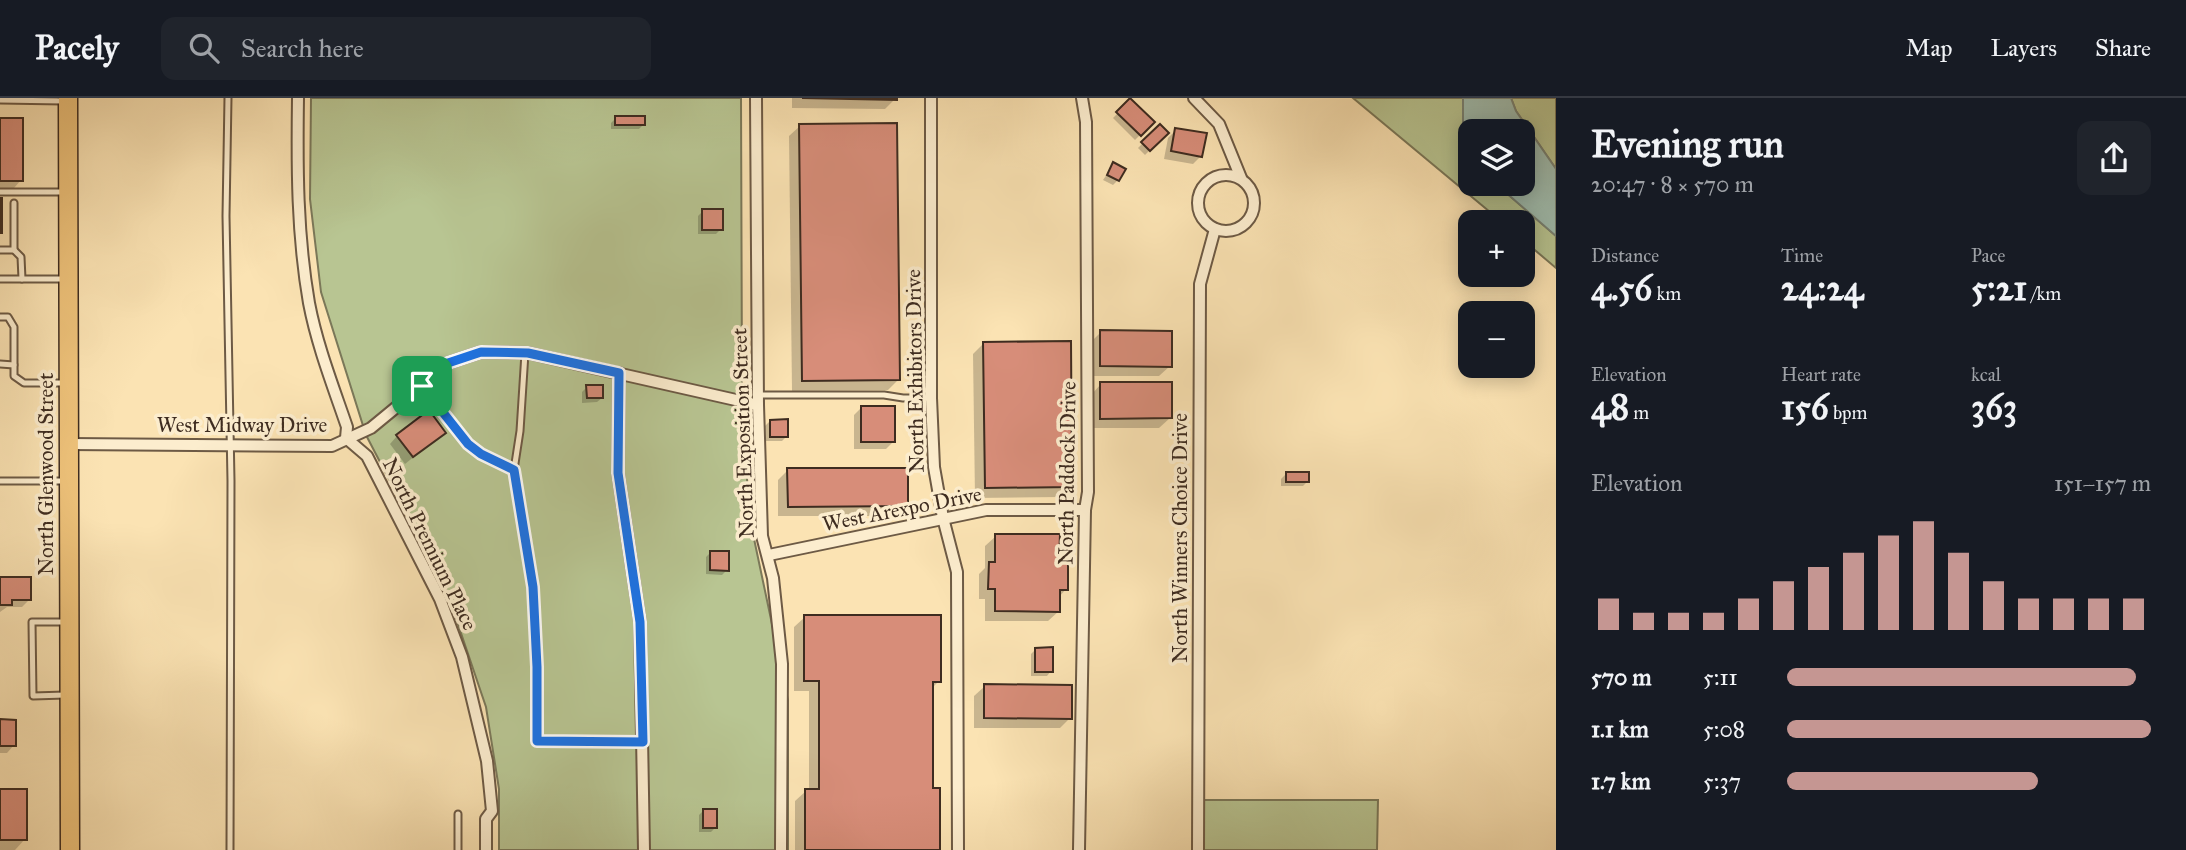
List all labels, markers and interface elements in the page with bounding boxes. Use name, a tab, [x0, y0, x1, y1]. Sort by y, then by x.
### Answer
search box	[161, 17, 651, 80]
text: Pacely	[35, 28, 119, 68]
icon: search	[185, 29, 223, 67]
text: Search here	[241, 32, 364, 64]
text: Map	[1906, 33, 1953, 63]
text: Layers	[1991, 33, 2057, 63]
text: Share	[2095, 33, 2151, 63]
map controls	[1458, 119, 1535, 378]
button: layers	[1458, 119, 1535, 196]
text: Evening run	[1591, 121, 1784, 167]
button: share	[2077, 121, 2151, 195]
text: 20:47 · 8 × 570 m	[1591, 170, 1754, 198]
button: +	[1458, 210, 1535, 287]
text: Distance	[1591, 244, 1659, 267]
text: Time	[1781, 244, 1823, 267]
text: Pace	[1971, 244, 2005, 267]
text: 4.56	[1591, 267, 1652, 310]
text: 24:24	[1781, 267, 1863, 310]
text: 5:21	[1971, 267, 2027, 310]
street label: North Exhibitors Drive	[900, 269, 930, 473]
text: km	[1652, 282, 1681, 305]
text: /km	[2027, 282, 2061, 305]
button: −	[1458, 301, 1535, 378]
street label: North Exposition Street	[726, 327, 760, 539]
pin	[392, 356, 452, 416]
text: Elevation	[1591, 363, 1666, 386]
text: Heart rate	[1781, 363, 1861, 386]
text: kcal	[1971, 363, 2001, 386]
icon: arrive	[403, 367, 441, 405]
street label: North Glenwood Street	[33, 372, 59, 575]
street label: North Paddock Drive	[1052, 381, 1082, 565]
text: 48	[1591, 386, 1629, 429]
text: 156	[1781, 386, 1829, 429]
text: 363	[1971, 386, 2017, 429]
text: m	[1629, 401, 1649, 424]
text: bpm	[1829, 401, 1868, 424]
street label: West Midway Drive	[157, 412, 327, 438]
street label: North Winners Choice Drive	[1167, 413, 1193, 663]
street label: North Premium Place	[377, 453, 483, 635]
text: Elevation	[1591, 469, 1682, 497]
text: 151–157 m	[2054, 469, 2151, 497]
street label: West Arexpo Drive	[820, 481, 984, 537]
text: 570 m	[1591, 663, 1652, 691]
text: 5:11	[1703, 663, 1738, 691]
text: 1.1 km	[1591, 715, 1649, 743]
text: 5:08	[1703, 715, 1745, 743]
text: 1.7 km	[1591, 767, 1651, 795]
text: 5:37	[1703, 767, 1741, 795]

